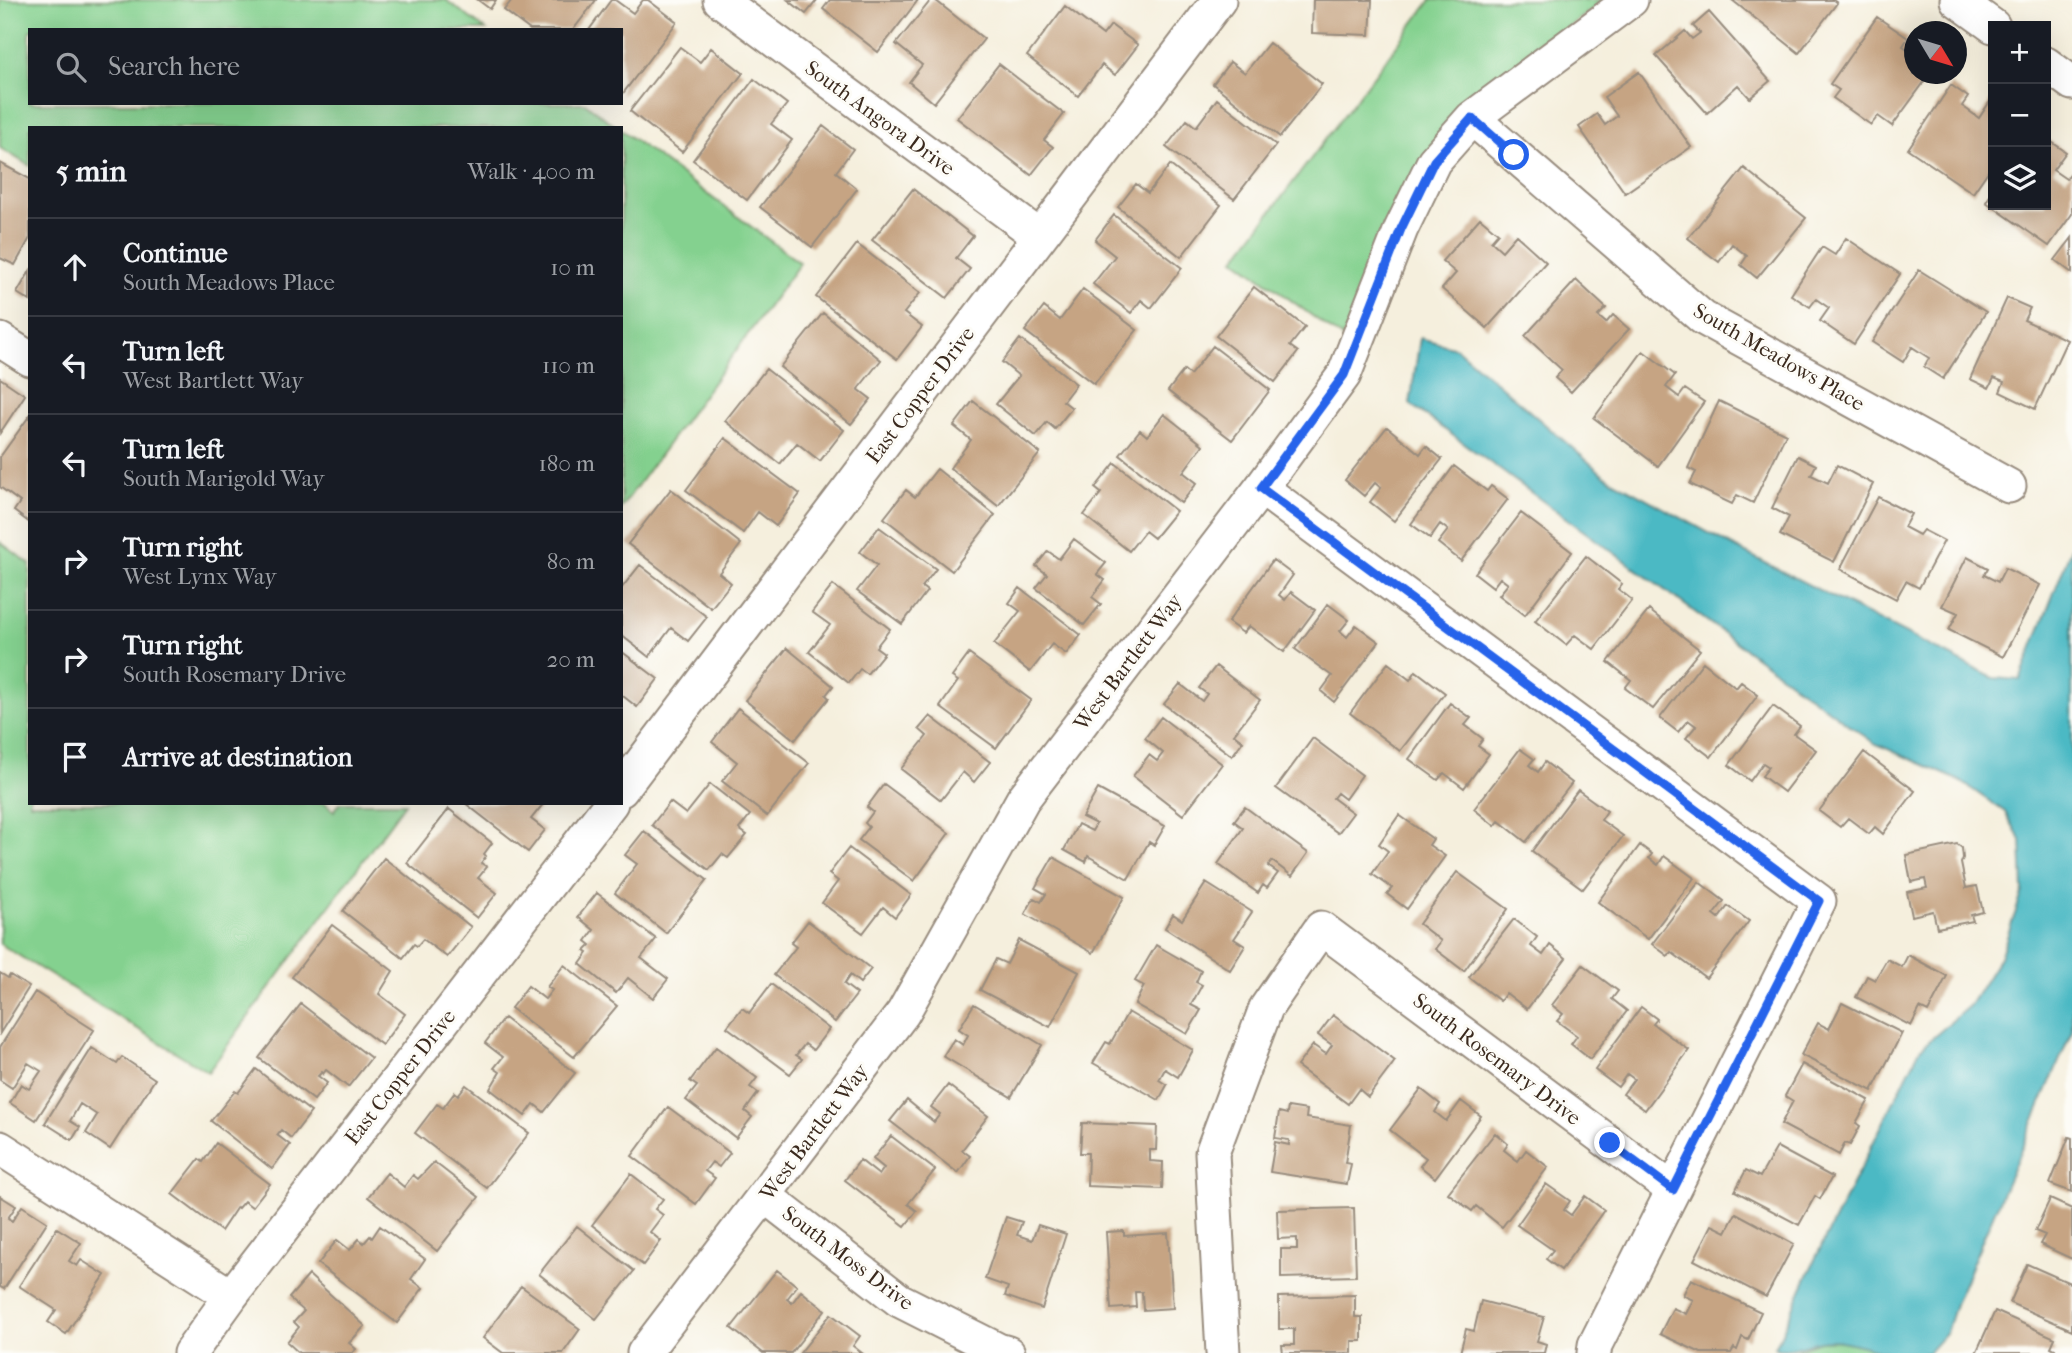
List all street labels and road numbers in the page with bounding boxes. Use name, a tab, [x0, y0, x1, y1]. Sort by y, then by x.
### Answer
street label: South Angora Drive	[801, 56, 959, 180]
street label: South Meadows Place	[1689, 298, 1869, 416]
street label: East Copper Drive	[861, 322, 979, 468]
street label: West Bartlett Way	[1068, 588, 1188, 736]
street label: South Rosemary Drive	[1408, 988, 1586, 1130]
street label: East Copper Drive	[340, 1005, 460, 1149]
street label: West Bartlett Way	[754, 1058, 874, 1206]
street label: South Moss Drive	[778, 1201, 918, 1315]

